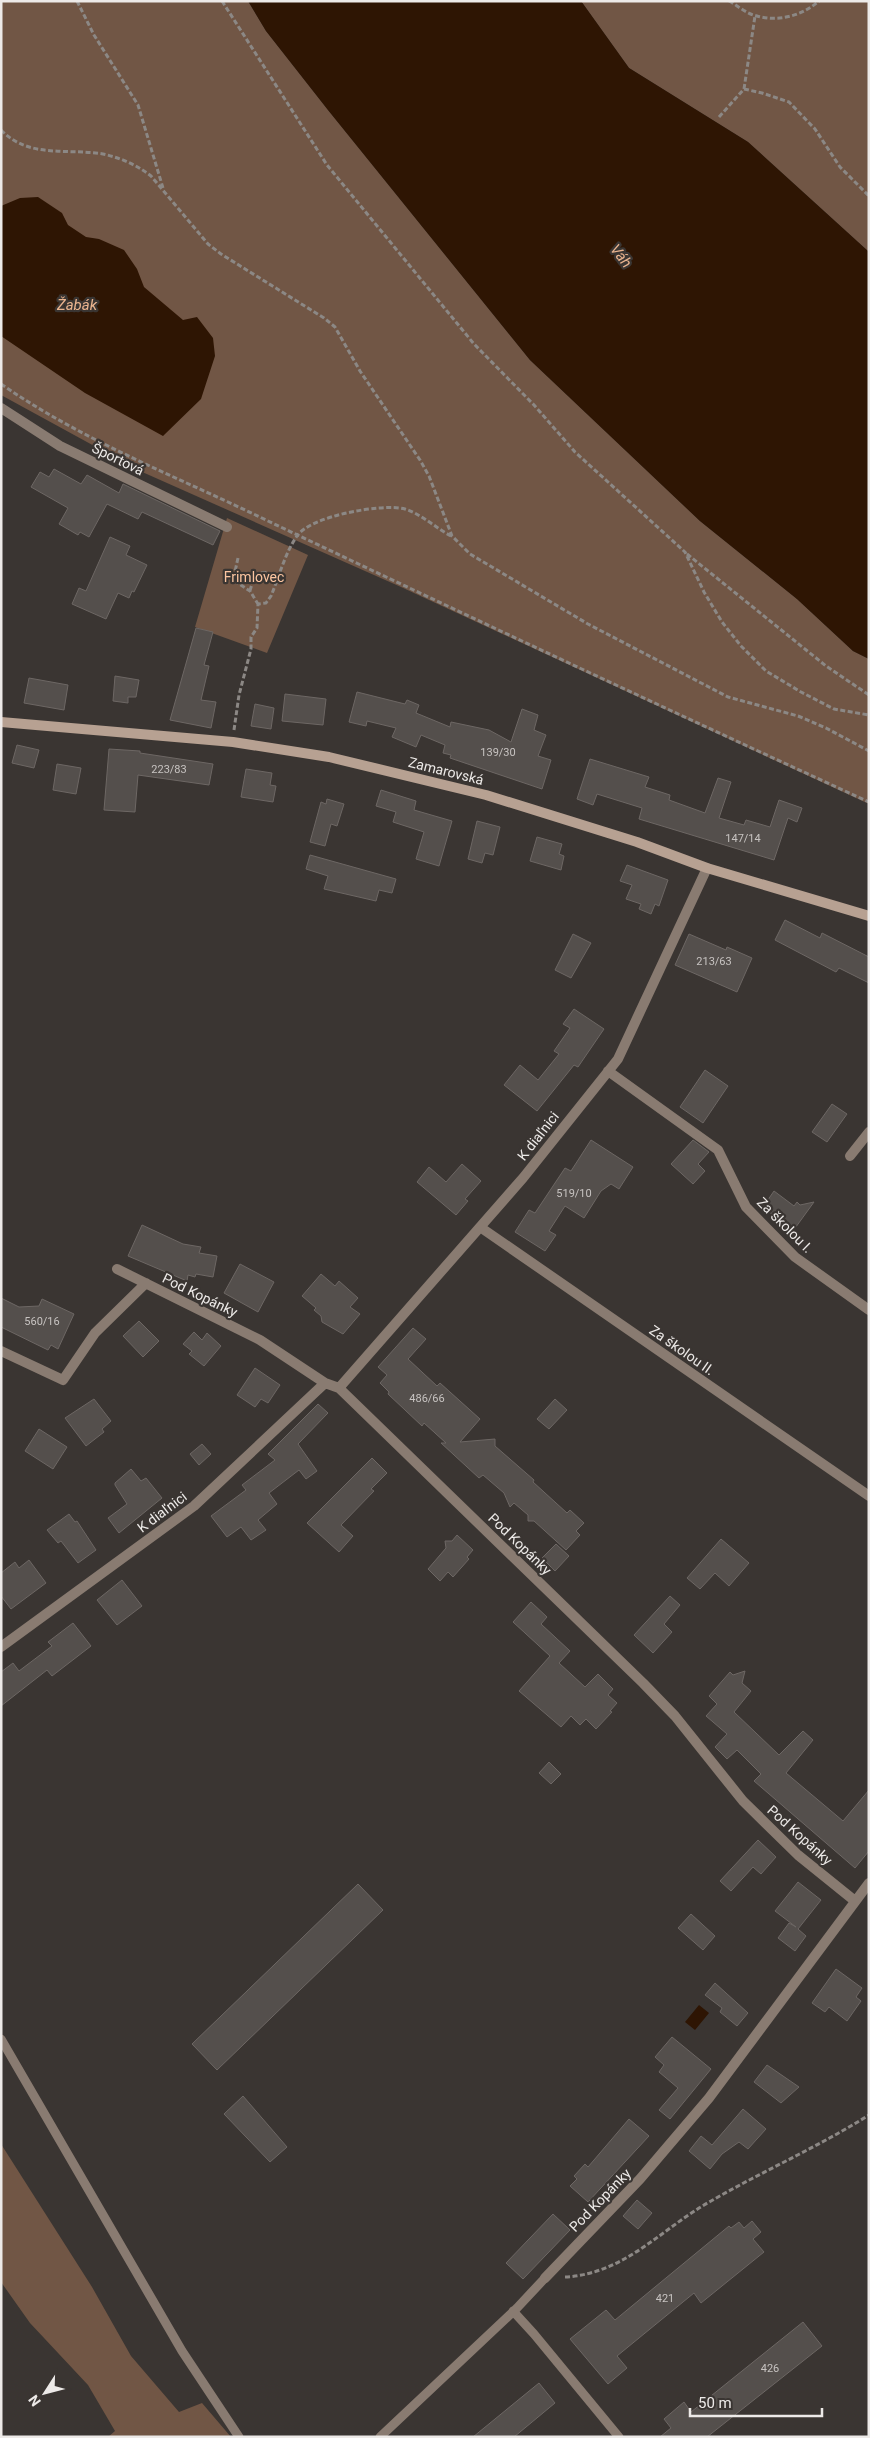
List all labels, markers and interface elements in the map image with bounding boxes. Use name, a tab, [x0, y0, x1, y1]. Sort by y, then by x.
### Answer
water label: Váh	[606, 241, 636, 271]
water label: Žabák	[56, 296, 98, 314]
street label: Športová	[89, 439, 147, 478]
park label: Frimlovec	[224, 569, 284, 585]
house number: 139/30	[480, 746, 516, 759]
street label: Zamarovská	[407, 754, 485, 788]
house number: 223/83	[151, 763, 187, 776]
house number: 147/14	[725, 832, 761, 845]
house number: 213/63	[696, 955, 732, 968]
street label: K diaľnici	[514, 1108, 562, 1164]
house number: 519/10	[556, 1187, 592, 1200]
street label: Za školou I.	[754, 1194, 816, 1256]
street label: Pod Kopánky	[160, 1270, 241, 1320]
house number: 560/16	[24, 1315, 60, 1328]
street label: Za školou II.	[646, 1322, 718, 1378]
house number: 486/66	[409, 1392, 445, 1405]
street label: K diaľnici	[134, 1488, 190, 1536]
street label: Pod Kopánky	[485, 1510, 555, 1578]
street label: Pod Kopánky	[764, 1802, 836, 1868]
street label: Pod Kopánky	[566, 2165, 634, 2235]
house number: 421	[656, 2292, 674, 2305]
house number: 426	[761, 2362, 779, 2375]
north arrow	[20, 2368, 70, 2418]
scale bar	[690, 2386, 822, 2418]
text: N	[25, 2392, 44, 2409]
text: 50 m	[698, 2394, 732, 2412]

